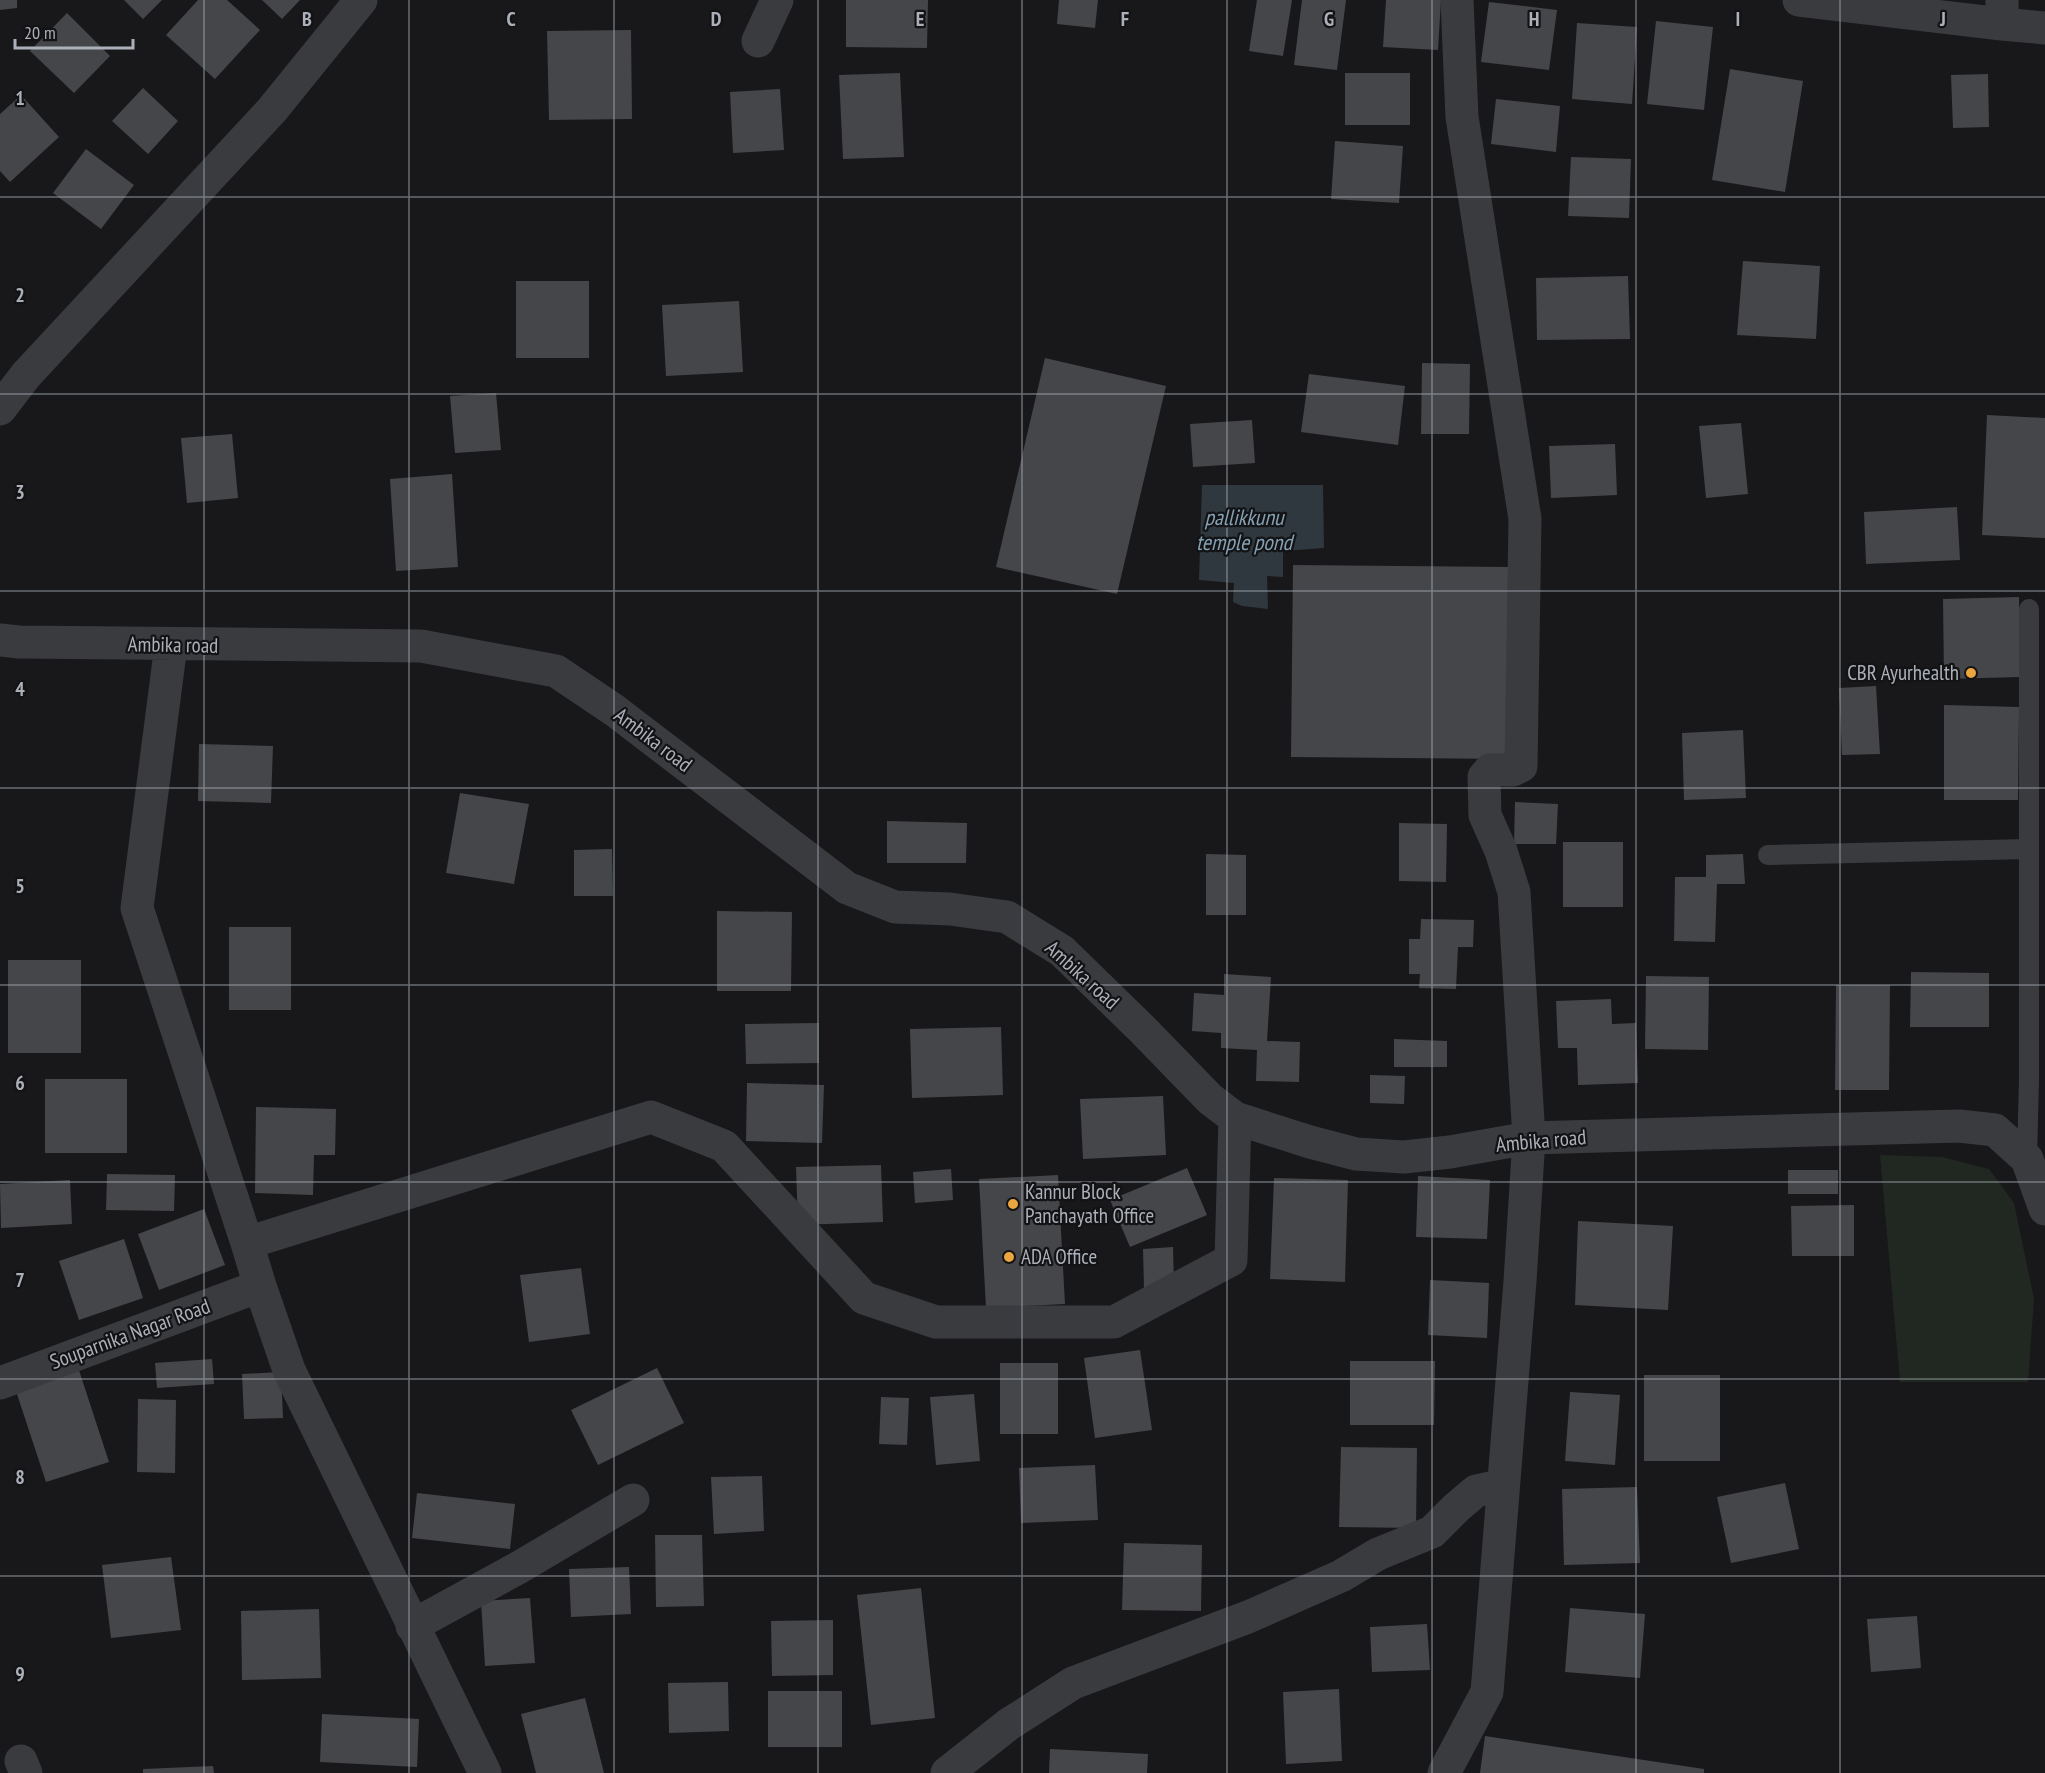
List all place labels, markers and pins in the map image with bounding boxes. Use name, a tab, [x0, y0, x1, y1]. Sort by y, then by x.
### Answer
place label: CBR Ayurhealth	[1847, 659, 1959, 686]
marker: CBR Ayurhealth	[1964, 666, 1978, 680]
place label: Kannur Block Panchayath Office	[1025, 1178, 1154, 1229]
marker: Kannur Block Panchayath Office	[1006, 1197, 1020, 1211]
place label: ADA Office	[1021, 1243, 1097, 1270]
marker: ADA Office	[1002, 1250, 1016, 1264]

